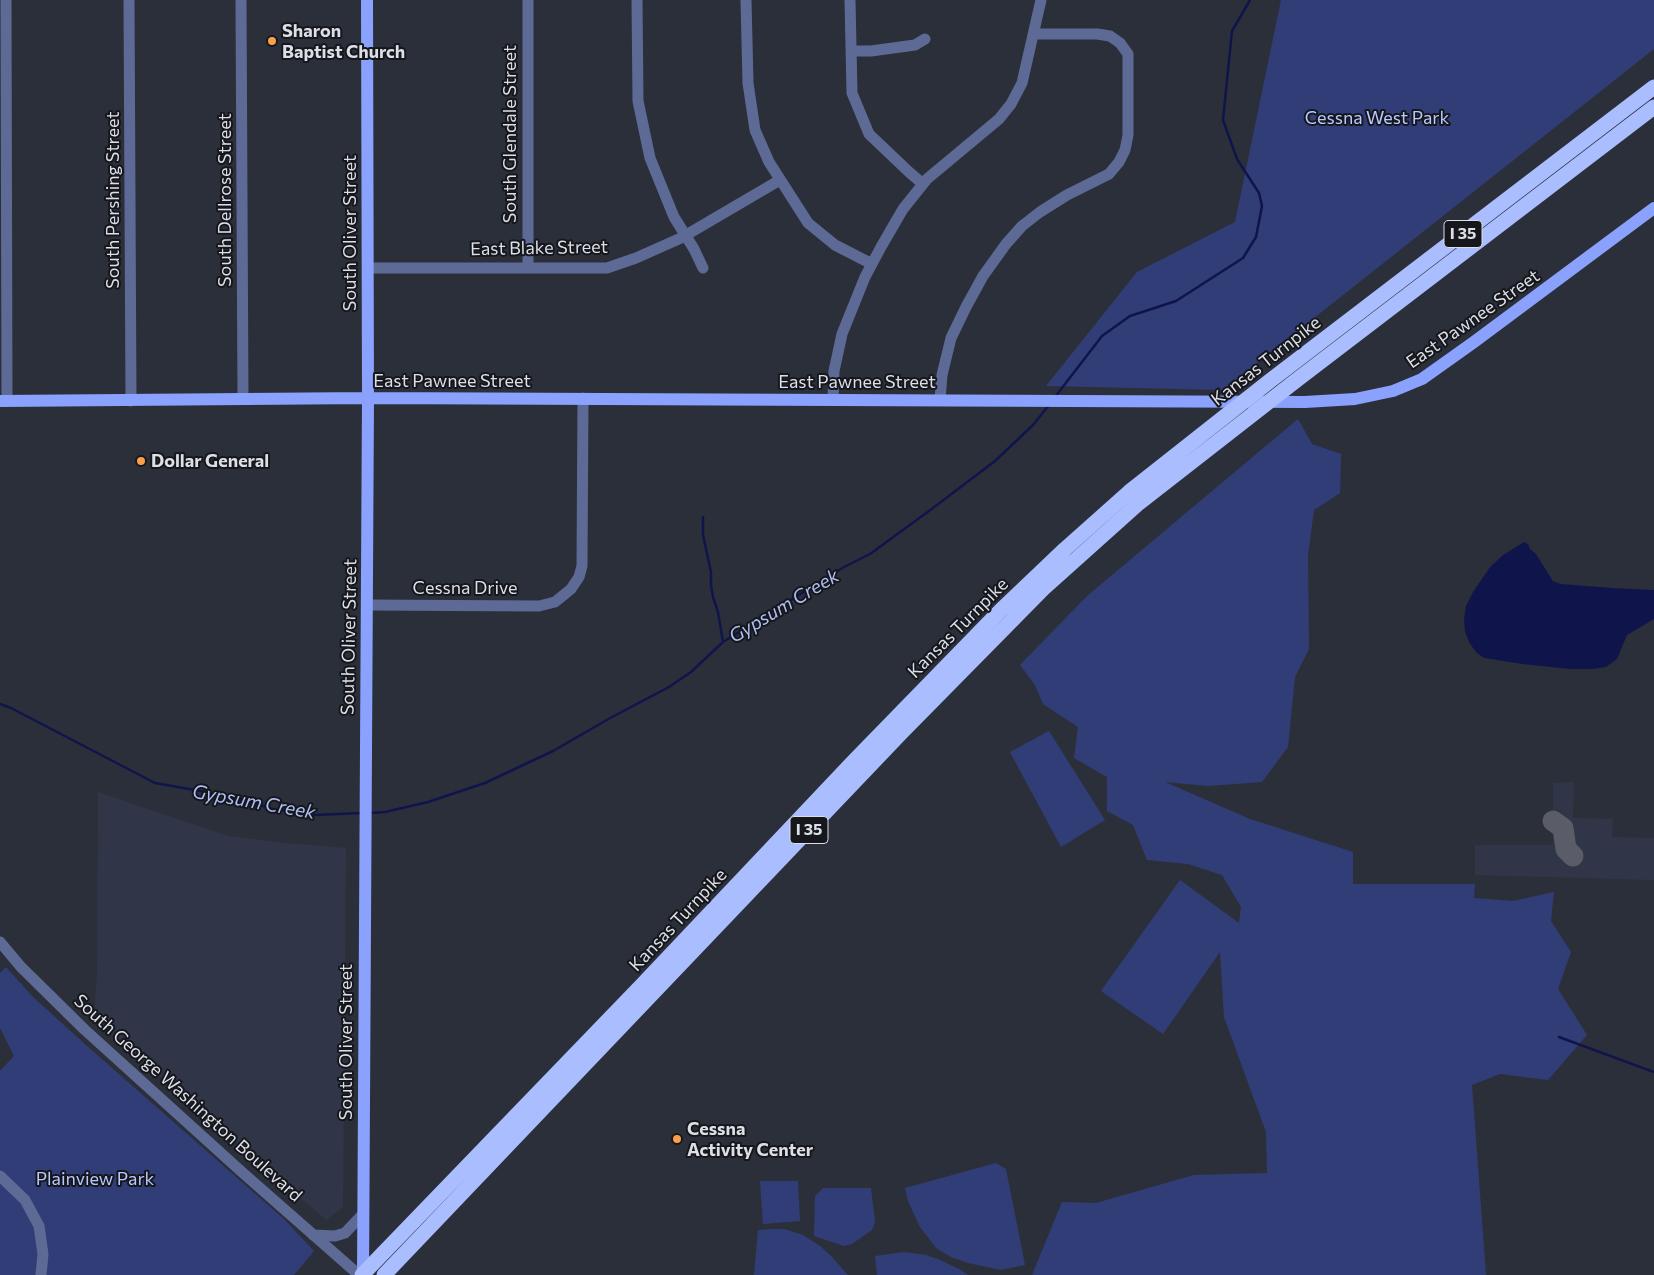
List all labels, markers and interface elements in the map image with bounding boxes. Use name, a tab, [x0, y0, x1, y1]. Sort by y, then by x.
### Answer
place label: Sharon Baptist Church	[282, 20, 405, 62]
marker: Sharon Baptist Church	[266, 35, 278, 47]
street label: South Glendale Street	[499, 45, 521, 223]
park label: Cessna West Park	[1305, 107, 1449, 129]
street label: South Pershing Street	[102, 111, 124, 289]
street label: South Dellrose Street	[214, 113, 236, 287]
street label: South Oliver Street	[339, 155, 361, 311]
road number: I 35	[1444, 220, 1482, 248]
street label: East Blake Street	[470, 236, 608, 260]
street label: East Pawnee Street	[1402, 265, 1544, 373]
street label: Kansas Turnpike	[1207, 312, 1325, 410]
street label: East Pawnee Street	[373, 370, 531, 392]
street label: East Pawnee Street	[778, 371, 936, 393]
place label: Dollar General	[151, 450, 269, 472]
marker: Dollar General	[135, 455, 147, 467]
street label: South Oliver Street	[337, 559, 361, 715]
water label: Gypsum Creek	[725, 564, 843, 648]
street label: Kansas Turnpike	[903, 573, 1013, 683]
street label: Cessna Drive	[413, 577, 517, 599]
water label: Gypsum Creek	[191, 780, 317, 824]
road number: I 35	[790, 816, 828, 844]
street label: Kansas Turnpike	[625, 864, 731, 976]
street label: South Oliver Street	[335, 964, 357, 1120]
street label: South George Washington Boulevard	[70, 990, 306, 1206]
place label: Cessna Activity Center	[687, 1118, 813, 1160]
marker: Cessna Activity Center	[671, 1133, 683, 1145]
park label: Plainview Park	[36, 1168, 154, 1190]

